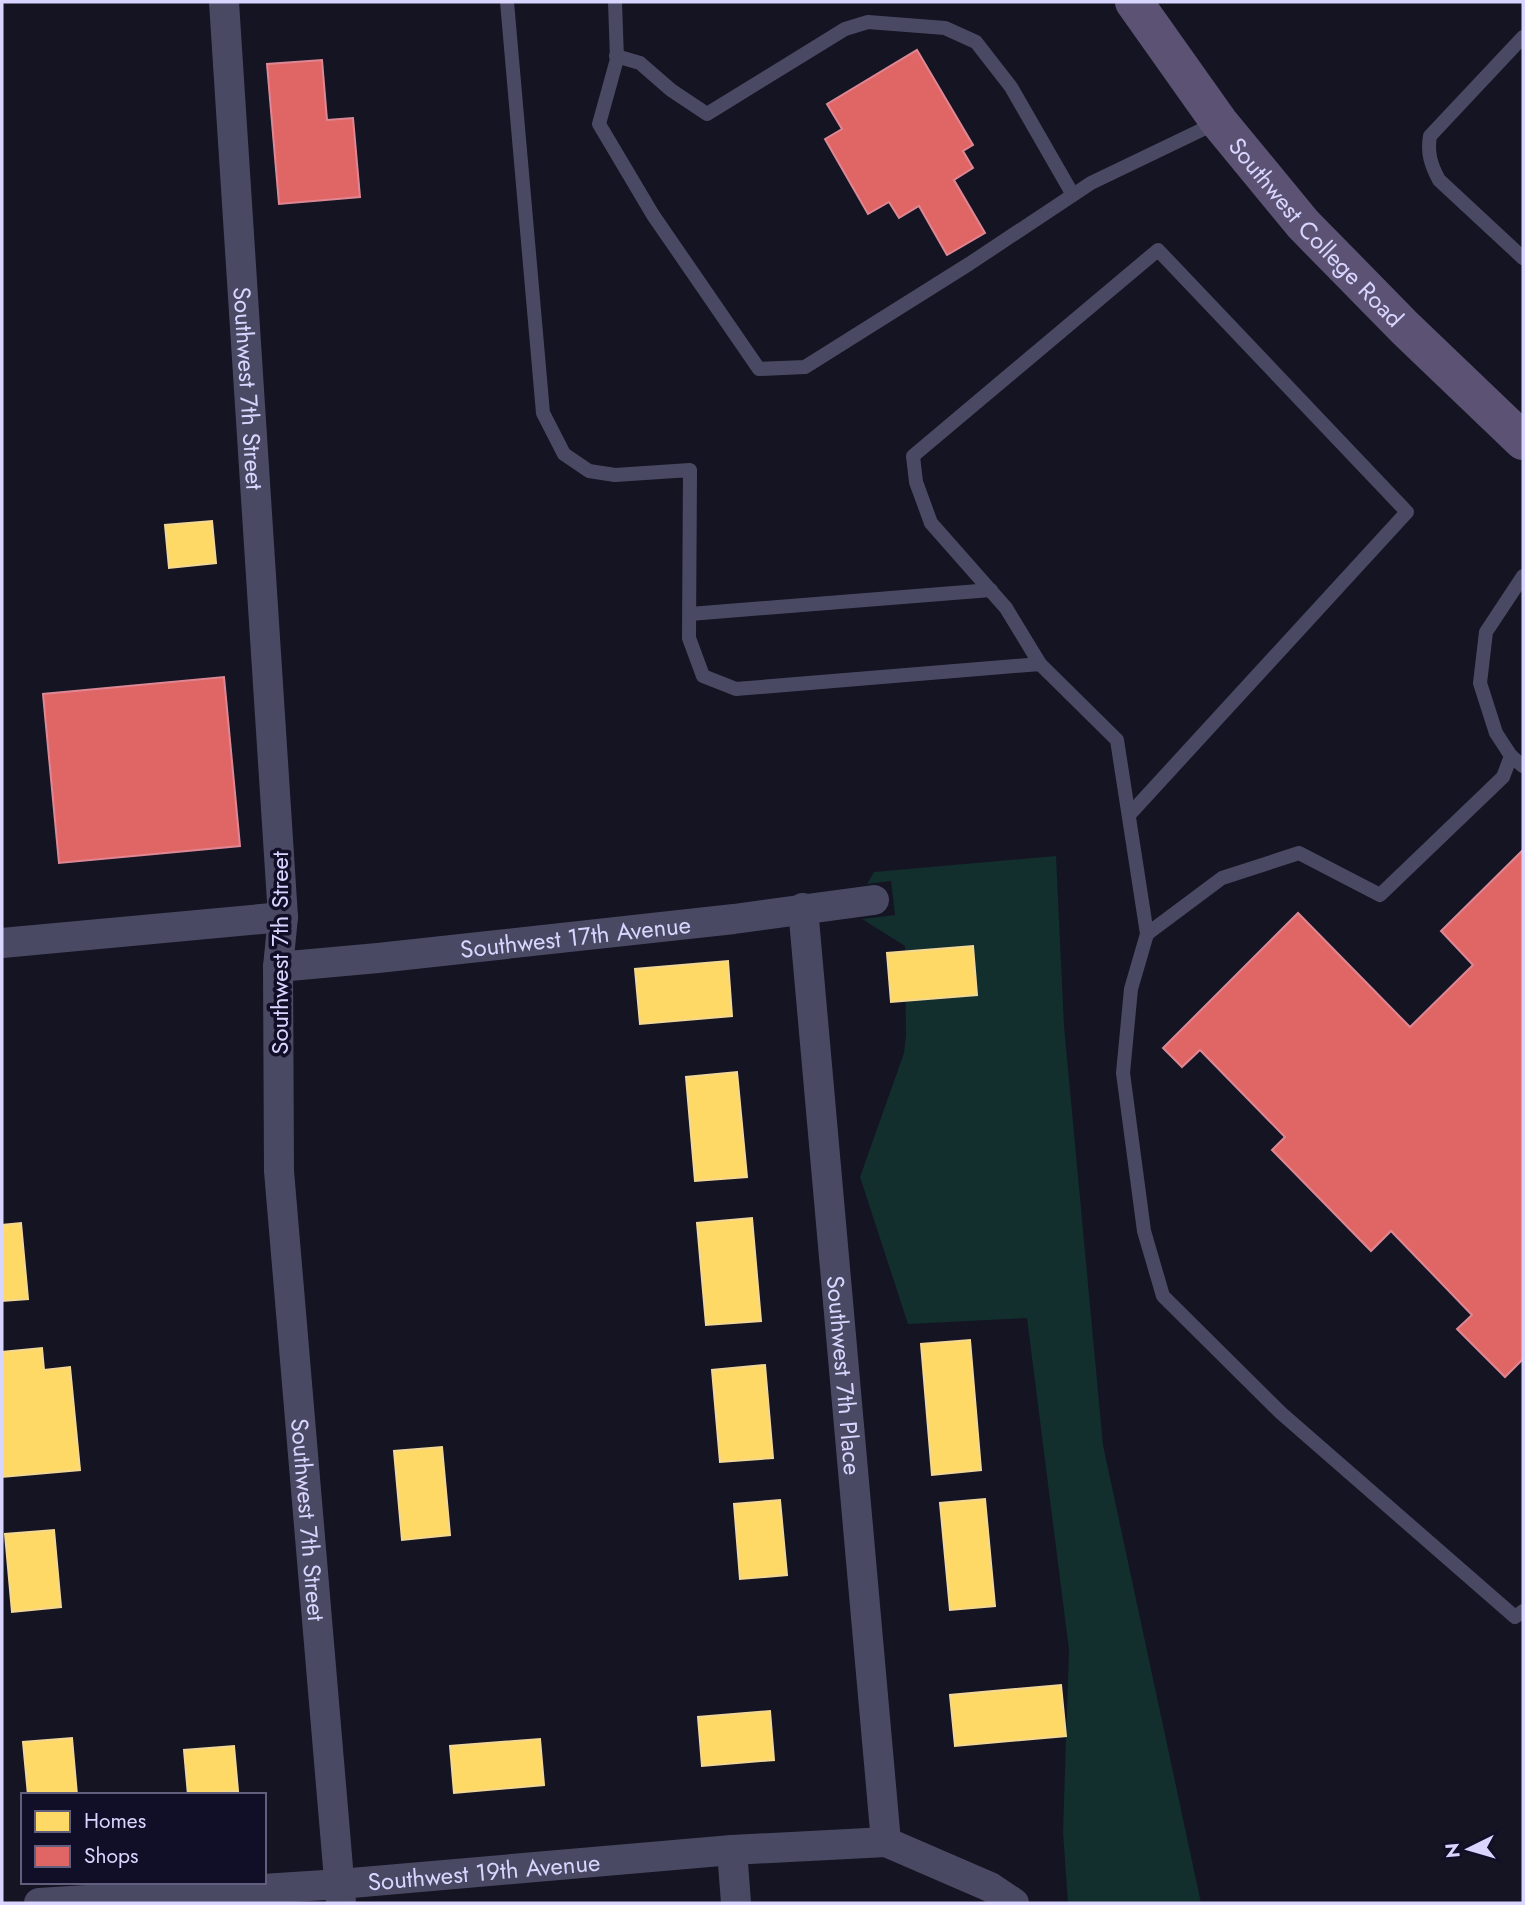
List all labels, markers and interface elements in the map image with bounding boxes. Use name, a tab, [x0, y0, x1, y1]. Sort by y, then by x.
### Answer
street label: Southwest College Road	[1221, 129, 1412, 335]
street label: Southwest 7th Street	[225, 285, 273, 491]
street label: Southwest 7th Street	[262, 851, 297, 1055]
street label: Southwest 17th Avenue	[458, 906, 693, 966]
street label: Southwest 7th Place	[818, 1274, 871, 1477]
street label: Southwest 7th Street	[282, 1417, 335, 1623]
legend	[21, 1793, 266, 1884]
text: Homes	[84, 1806, 146, 1836]
north arrow	[1434, 1814, 1504, 1884]
text: Shops	[84, 1841, 138, 1871]
text: N	[1438, 1842, 1467, 1859]
street label: Southwest 19th Avenue	[366, 1844, 602, 1899]

